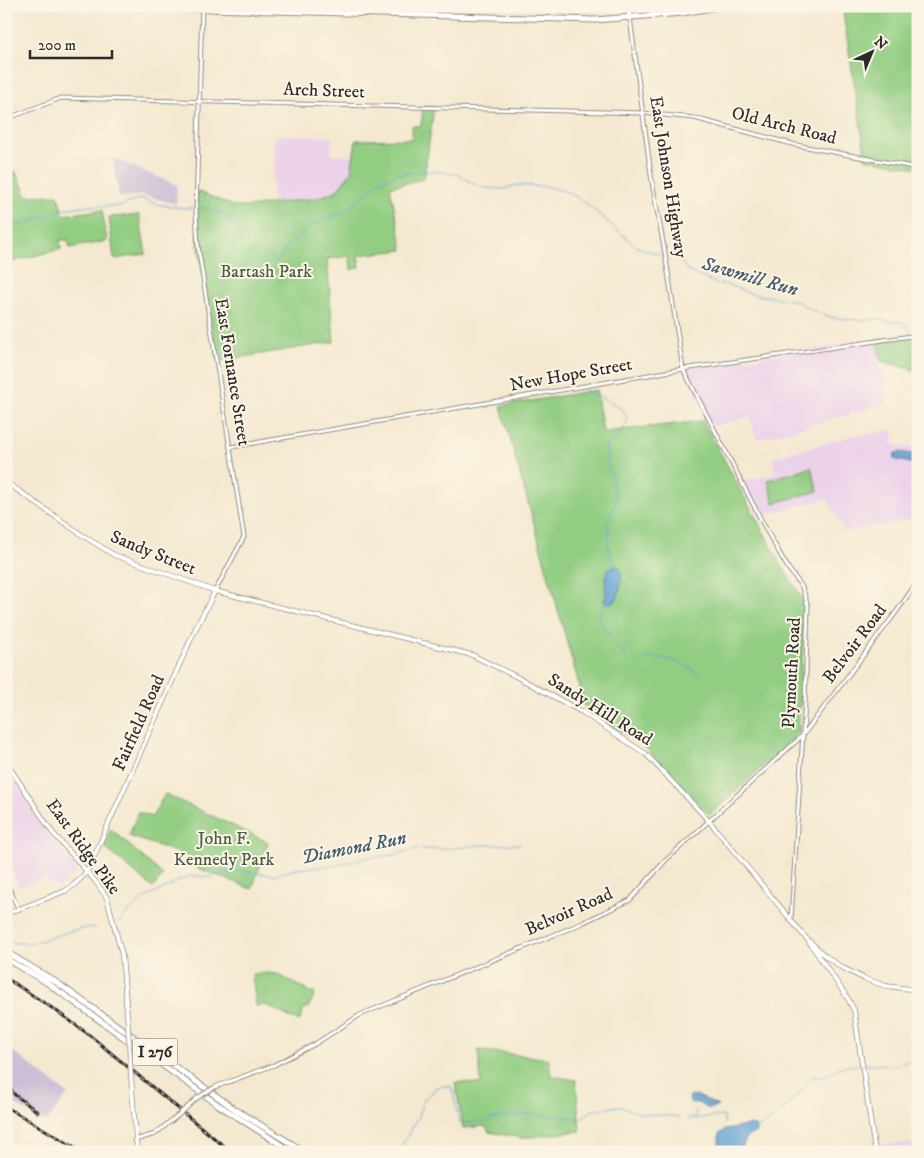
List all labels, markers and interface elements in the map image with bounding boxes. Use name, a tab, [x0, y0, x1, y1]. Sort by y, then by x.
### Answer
scale bar	[30, 28, 112, 60]
north arrow	[846, 28, 896, 78]
text: N	[870, 33, 891, 54]
text: 200 m	[38, 36, 76, 55]
street label: Arch Street	[283, 79, 365, 103]
street label: East Johnson Highway	[644, 94, 692, 260]
street label: Old Arch Road	[729, 102, 839, 150]
water label: Sawmill Run	[698, 252, 801, 302]
park label: Bartash Park	[220, 261, 312, 283]
street label: East Fornance Street	[209, 296, 255, 448]
street label: New Hope Street	[508, 353, 634, 397]
street label: Sandy Street	[107, 526, 199, 580]
street label: Belvoir Road	[818, 600, 892, 688]
street label: Plymouth Road	[778, 617, 806, 729]
street label: Sandy Hill Road	[544, 669, 656, 751]
street label: Fairfield Road	[108, 672, 170, 774]
street label: East Ridge Pike	[41, 795, 125, 899]
water label: Diamond Run	[300, 827, 409, 869]
park label: John F. Kennedy Park	[174, 828, 275, 871]
street label: Belvoir Road	[522, 883, 616, 941]
road number: I 276	[132, 1038, 178, 1066]

